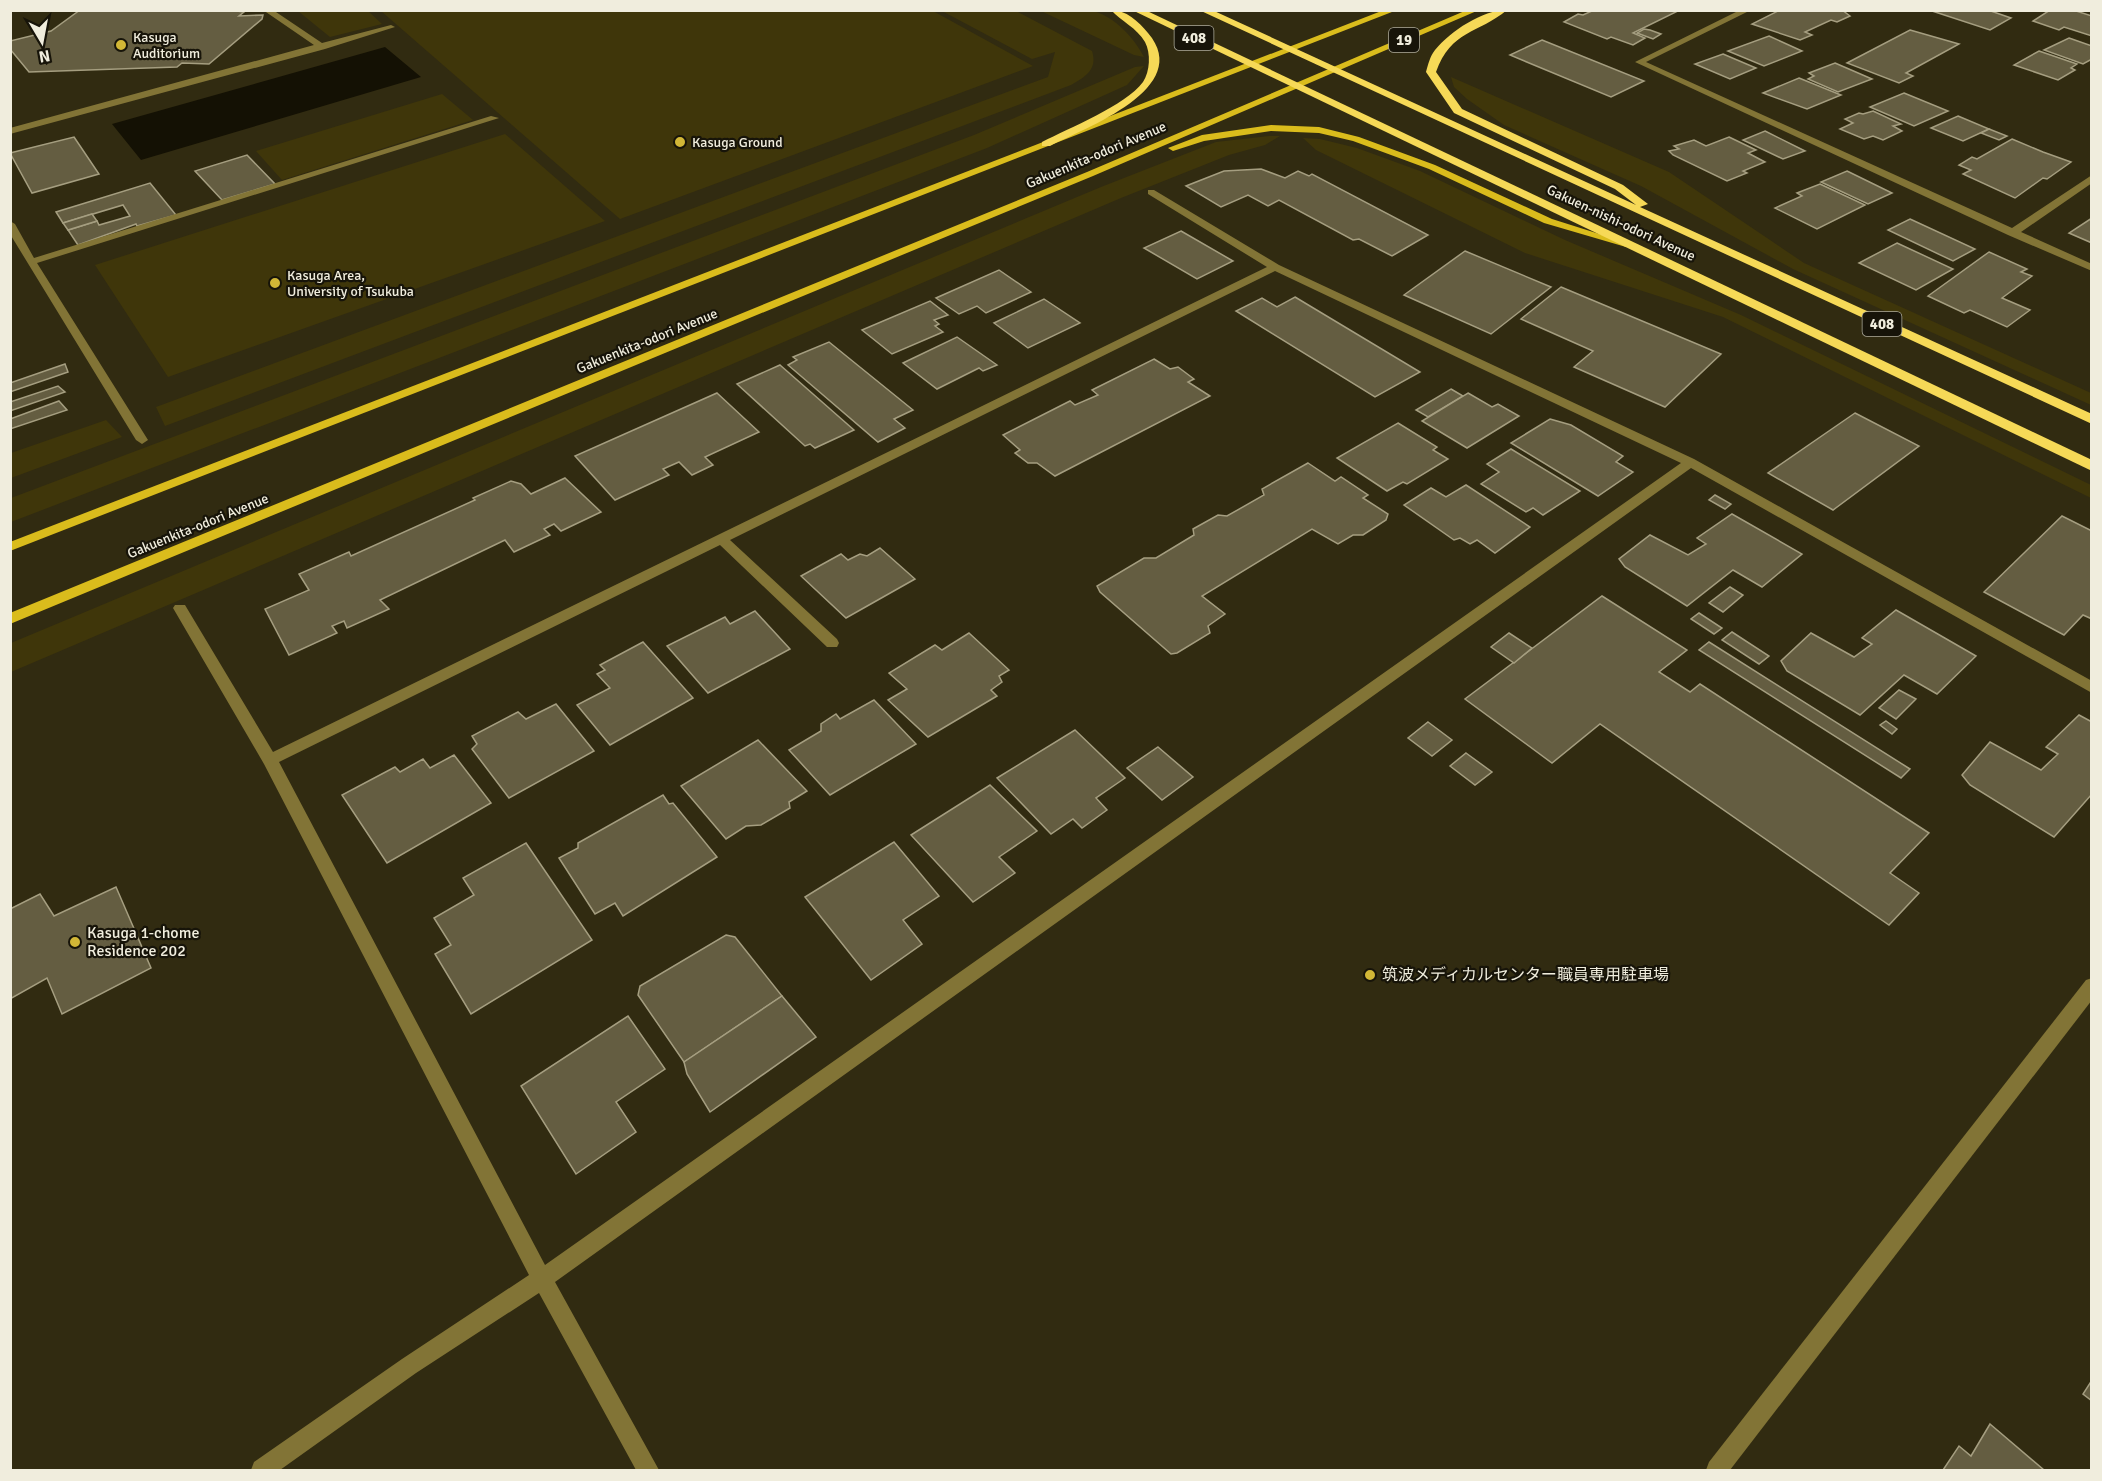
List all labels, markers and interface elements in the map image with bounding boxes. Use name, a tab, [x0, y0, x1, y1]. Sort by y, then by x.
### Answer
north arrow	[12, 12, 72, 72]
road number: 408	[1174, 26, 1214, 50]
road number: 19	[1389, 28, 1419, 52]
place label: Kasuga Auditorium	[133, 29, 200, 62]
marker: Kasuga Auditorium	[114, 38, 128, 52]
text: N	[37, 45, 52, 67]
street label: Gakuenkita-odori Avenue	[1023, 118, 1169, 192]
place label: Kasuga Ground	[692, 134, 783, 151]
marker: Kasuga Ground	[673, 135, 687, 149]
street label: Gakuen-nishi-odori Avenue	[1544, 181, 1698, 265]
place label: Kasuga Area, University of Tsukuba	[287, 267, 414, 300]
marker: Kasuga Area, University of Tsukuba	[268, 276, 282, 290]
street label: Gakuenkita-odori Avenue	[574, 305, 720, 377]
road number: 408	[1862, 312, 1902, 336]
street label: Gakuenkita-odori Avenue	[125, 490, 271, 562]
place label: Kasuga 1-chome Residence 202	[87, 923, 199, 961]
marker: Kasuga 1-chome Residence 202	[68, 935, 82, 949]
place label: 筑波メディカルセンター職員専用駐車場	[1382, 965, 1669, 985]
marker: 筑波メディカルセンター職員専用駐車場	[1363, 968, 1377, 982]

